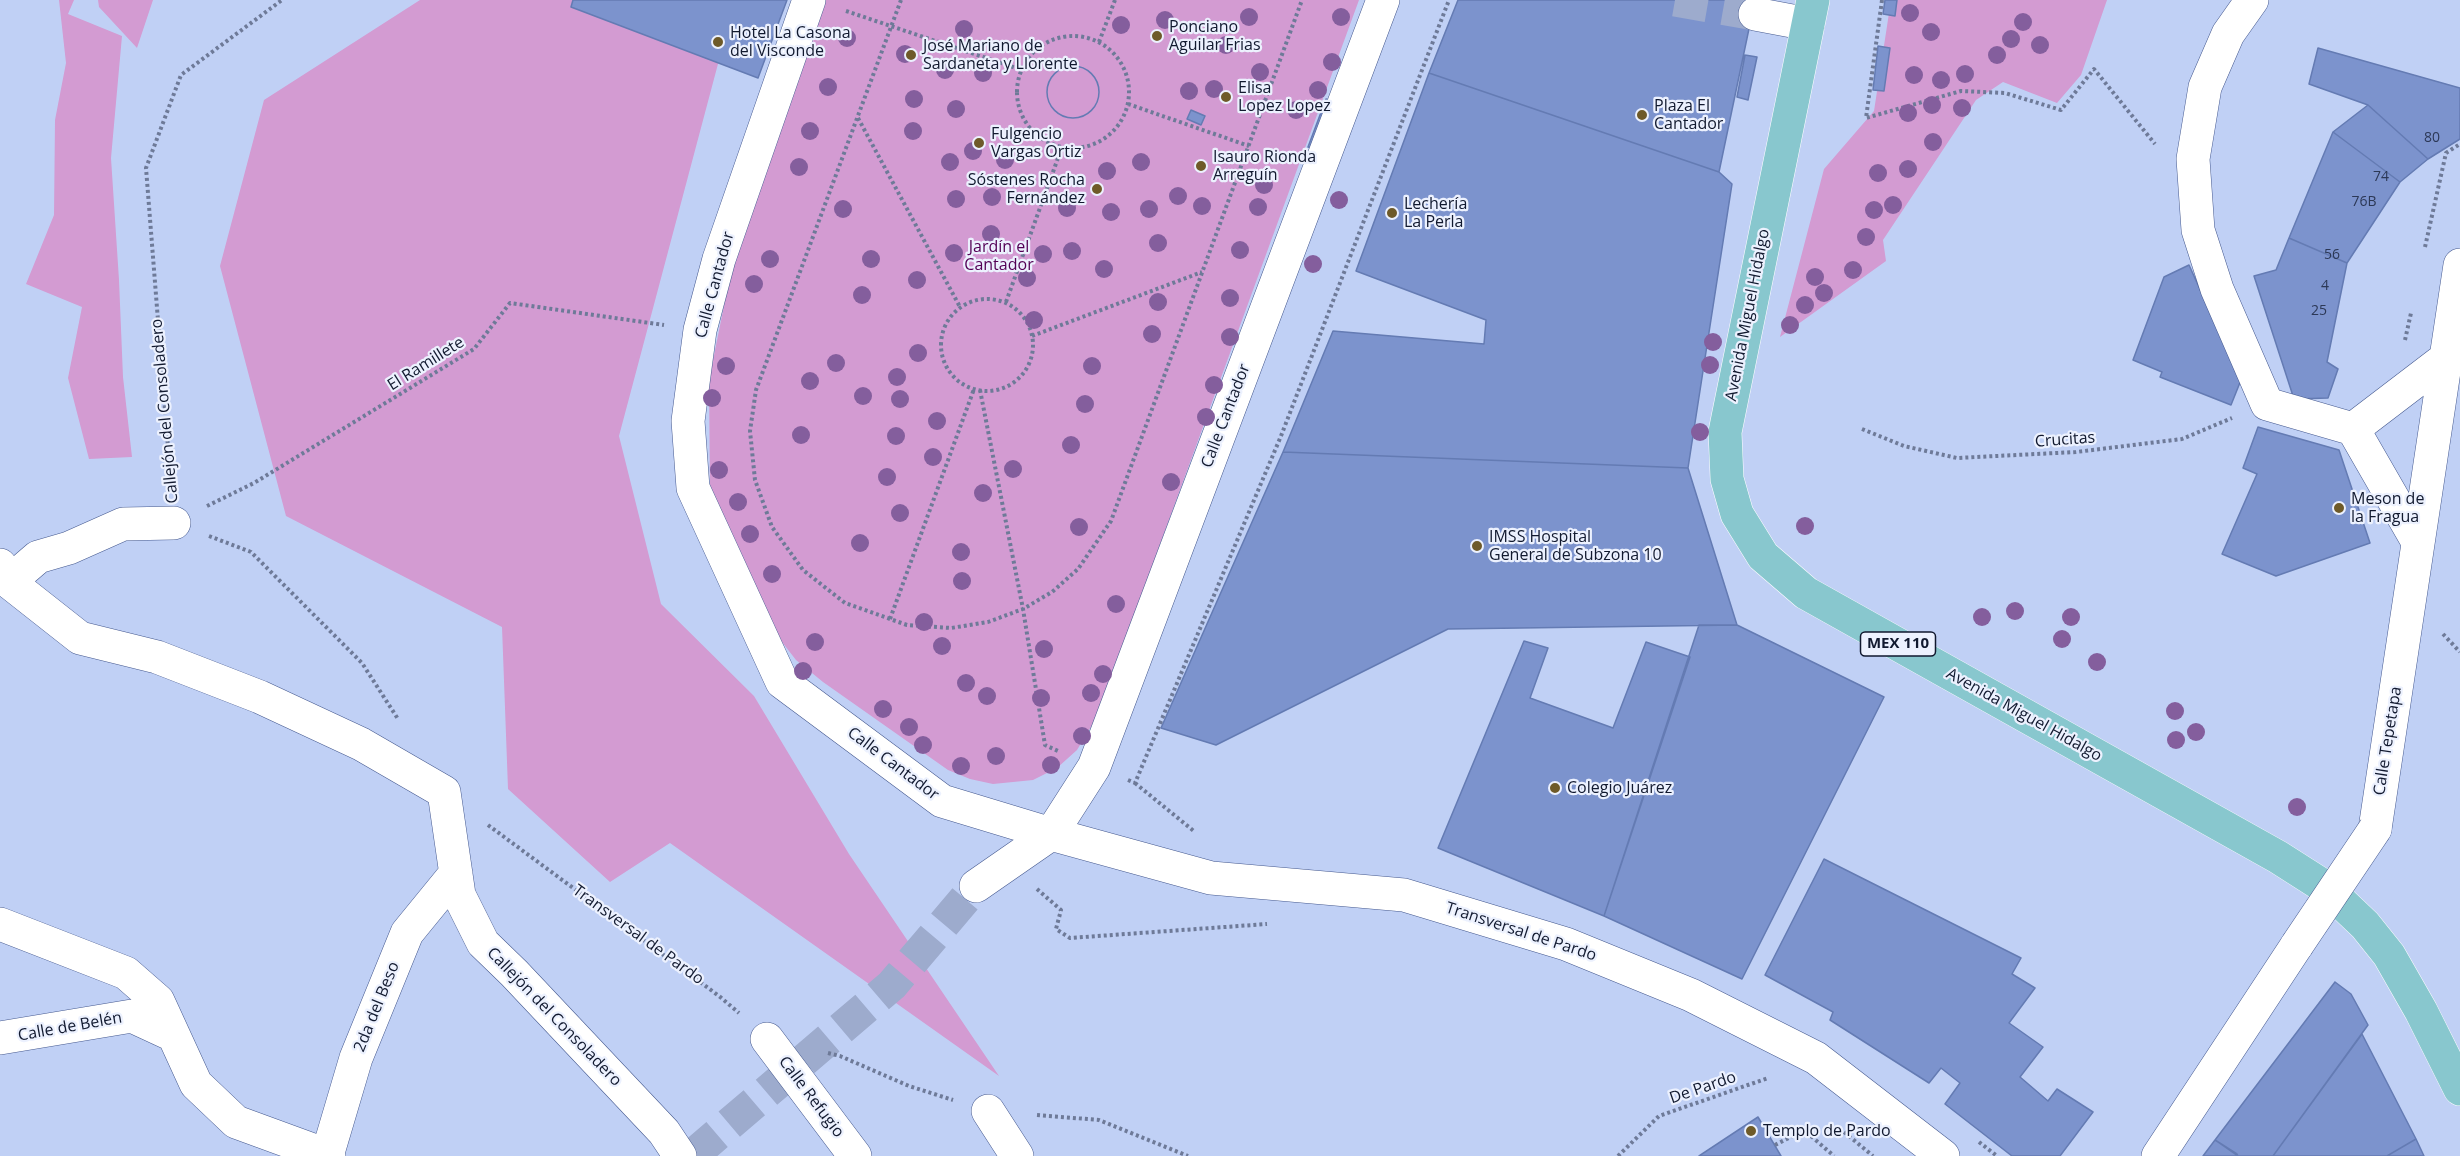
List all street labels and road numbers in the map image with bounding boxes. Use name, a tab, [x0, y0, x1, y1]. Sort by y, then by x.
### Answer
street label: Avenida Miguel Hidalgo	[1722, 227, 1774, 403]
street label: Calle Cantador	[692, 230, 738, 340]
street label: Callejón del Consoladero	[147, 318, 183, 504]
street label: El Ramillete	[384, 333, 468, 395]
street label: Calle Cantador	[1197, 361, 1255, 471]
street label: Crucitas	[2034, 428, 2096, 452]
road number: MEX 110	[1860, 632, 1936, 656]
street label: Avenida Miguel Hidalgo	[1943, 664, 2105, 766]
street label: Calle Tepetapa	[2370, 685, 2406, 797]
street label: Calle Cantador	[843, 723, 943, 805]
street label: Transversal de Pardo	[569, 881, 707, 989]
street label: Transversal de Pardo	[1443, 899, 1599, 965]
street label: Callejón del Consoladero	[483, 944, 625, 1090]
street label: 2da del Beso	[350, 959, 404, 1055]
street label: Calle de Belén	[16, 1008, 124, 1046]
street label: Calle Refugio	[774, 1053, 848, 1141]
street label: De Pardo	[1667, 1068, 1739, 1108]

